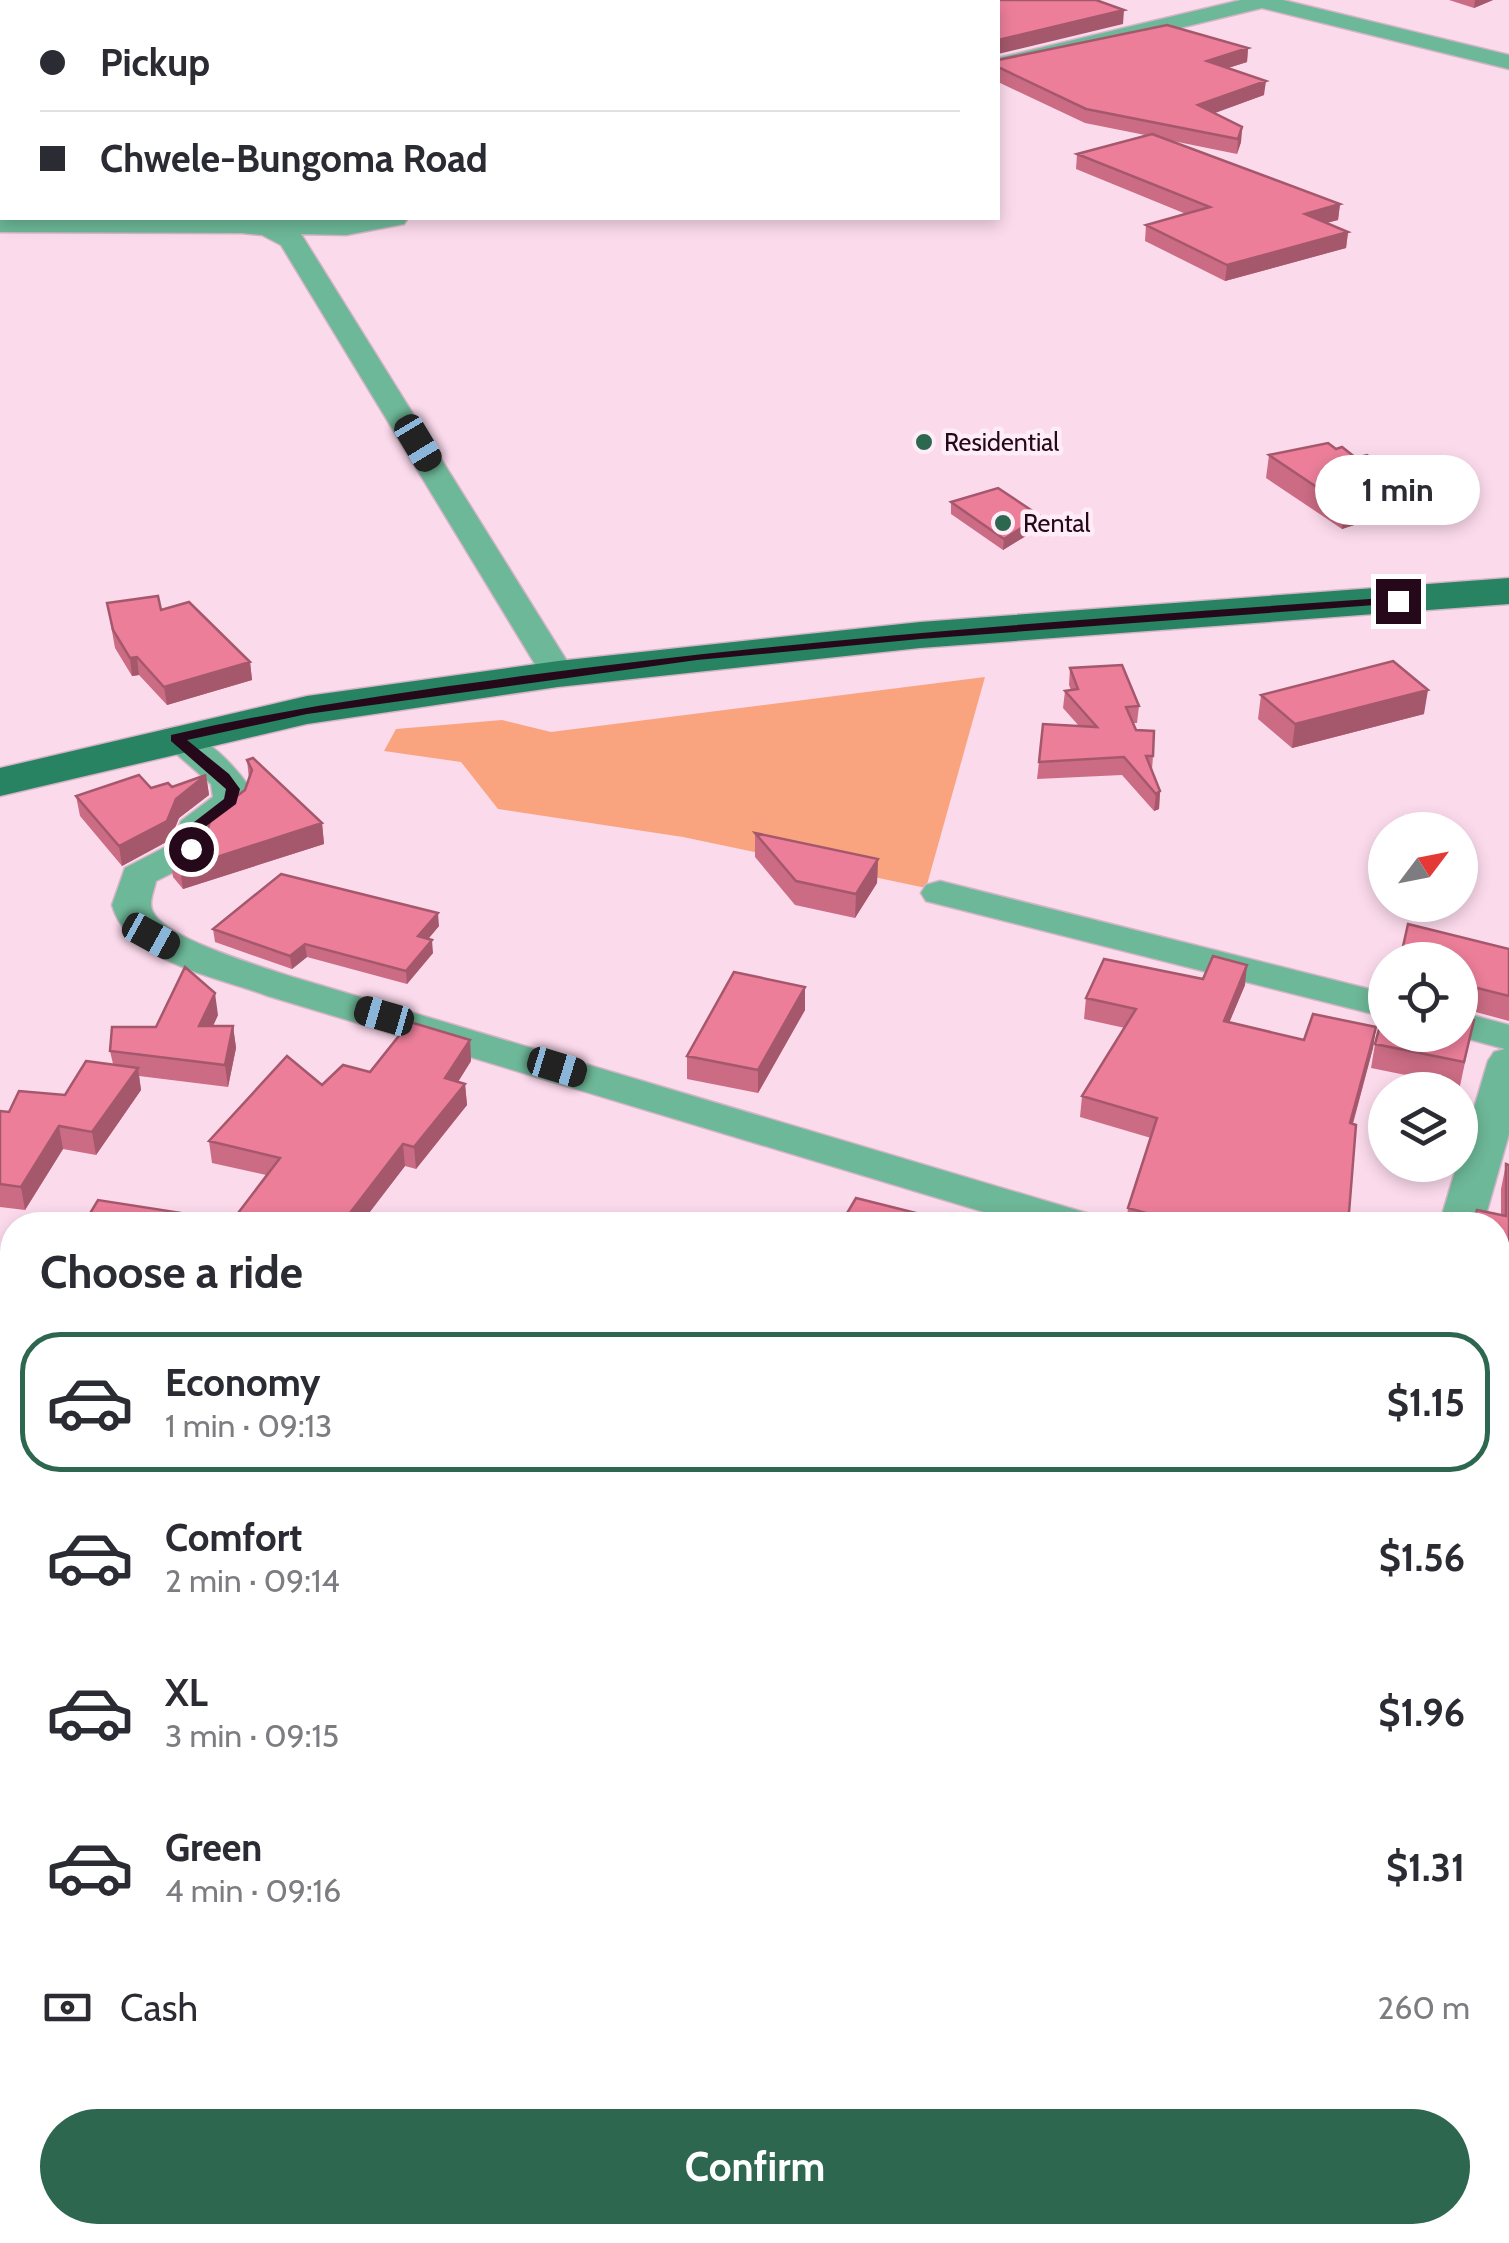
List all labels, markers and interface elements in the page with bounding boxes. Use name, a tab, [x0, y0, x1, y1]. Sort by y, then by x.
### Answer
text: Pickup	[100, 39, 210, 86]
text: Chwele-Bungoma Road	[100, 135, 488, 182]
car	[390, 410, 446, 476]
place label: Residential	[944, 427, 1059, 457]
marker: Residential	[913, 431, 935, 453]
callout: 1 min	[1316, 456, 1480, 526]
text: 1 min	[1361, 470, 1434, 509]
place label: Rental	[1023, 508, 1091, 538]
marker: Rental	[992, 512, 1014, 534]
route end	[1376, 579, 1421, 624]
north arrow	[1368, 812, 1478, 922]
map controls	[1368, 812, 1478, 1182]
route start	[169, 827, 214, 872]
car	[117, 908, 185, 964]
button: locate	[1368, 942, 1478, 1052]
car	[351, 993, 417, 1039]
car	[524, 1044, 590, 1090]
button: layers	[1368, 1072, 1478, 1182]
text: Choose a ride	[40, 1245, 303, 1299]
icon: car	[45, 1357, 135, 1447]
text: Economy	[165, 1359, 320, 1406]
text: $1.15	[1387, 1379, 1465, 1426]
text: 1 min · 09:13	[165, 1406, 332, 1445]
icon: car	[45, 1512, 135, 1602]
text: Comfort	[165, 1514, 302, 1561]
text: $1.56	[1379, 1534, 1465, 1581]
text: 2 min · 09:14	[165, 1561, 340, 1600]
icon: car	[45, 1667, 135, 1757]
text: XL	[165, 1669, 208, 1716]
text: $1.96	[1378, 1689, 1465, 1736]
text: 3 min · 09:15	[165, 1716, 339, 1755]
icon: car	[45, 1822, 135, 1912]
text: Green	[165, 1824, 262, 1871]
text: $1.31	[1386, 1844, 1465, 1891]
text: 4 min · 09:16	[165, 1871, 341, 1910]
icon: cash	[40, 1980, 95, 2035]
text: Cash	[120, 1984, 198, 2031]
text: 260 m	[1377, 1988, 1470, 2027]
button: Confirm	[40, 2109, 1470, 2224]

